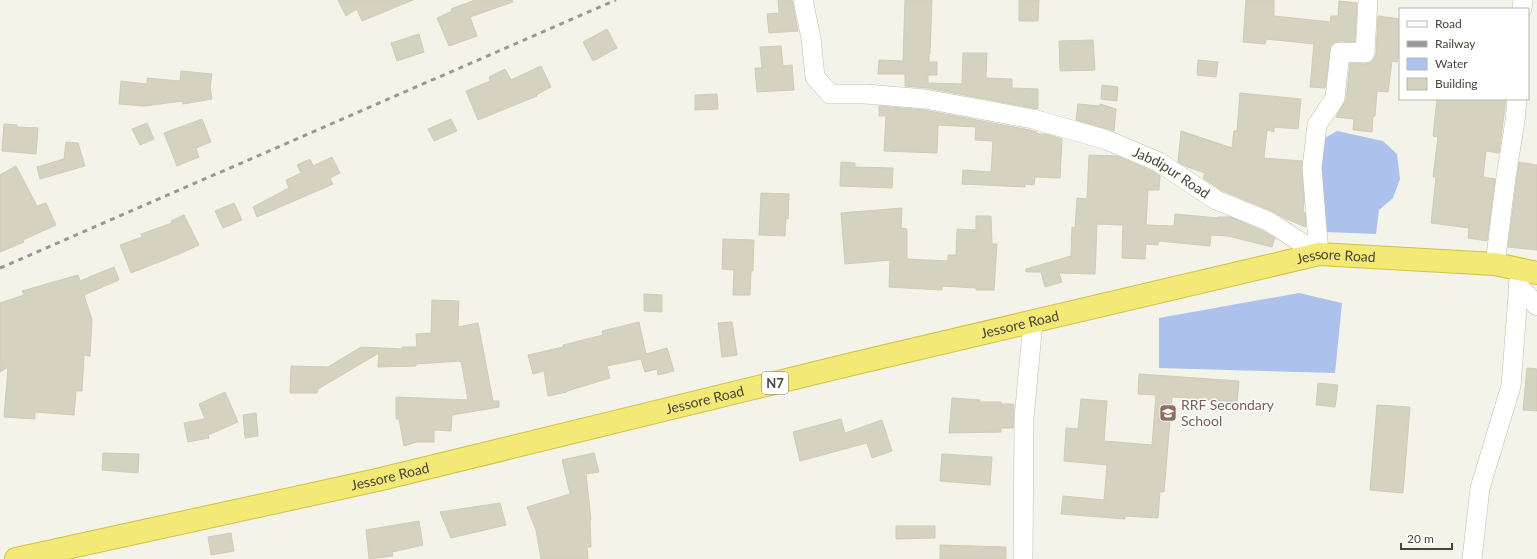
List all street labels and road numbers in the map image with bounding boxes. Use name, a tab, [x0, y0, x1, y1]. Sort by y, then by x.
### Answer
street label: Jabdipur Road	[1130, 143, 1213, 202]
street label: Jessore Road	[1294, 245, 1376, 267]
street label: Jessore Road	[979, 307, 1061, 341]
road number: N7	[762, 372, 788, 394]
street label: Jessore Road	[664, 382, 746, 417]
street label: Jessore Road	[349, 459, 431, 493]

